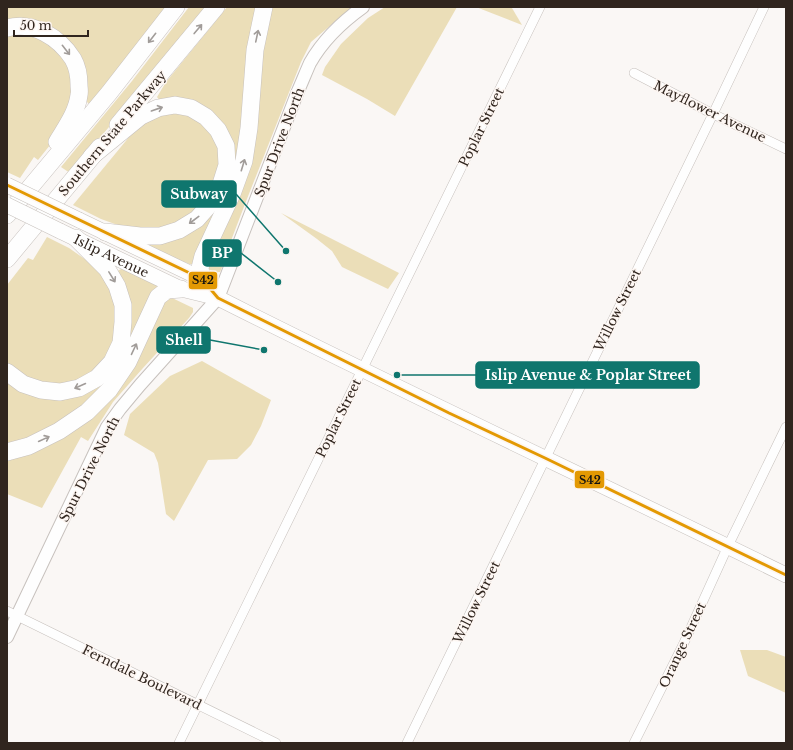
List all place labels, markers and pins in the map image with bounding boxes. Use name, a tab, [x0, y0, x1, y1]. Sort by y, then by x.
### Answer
callout: Subway	[162, 181, 236, 207]
callout: BP	[203, 240, 241, 266]
callout: Shell	[157, 327, 210, 353]
callout: Islip Avenue & Poplar Street	[476, 362, 699, 388]

